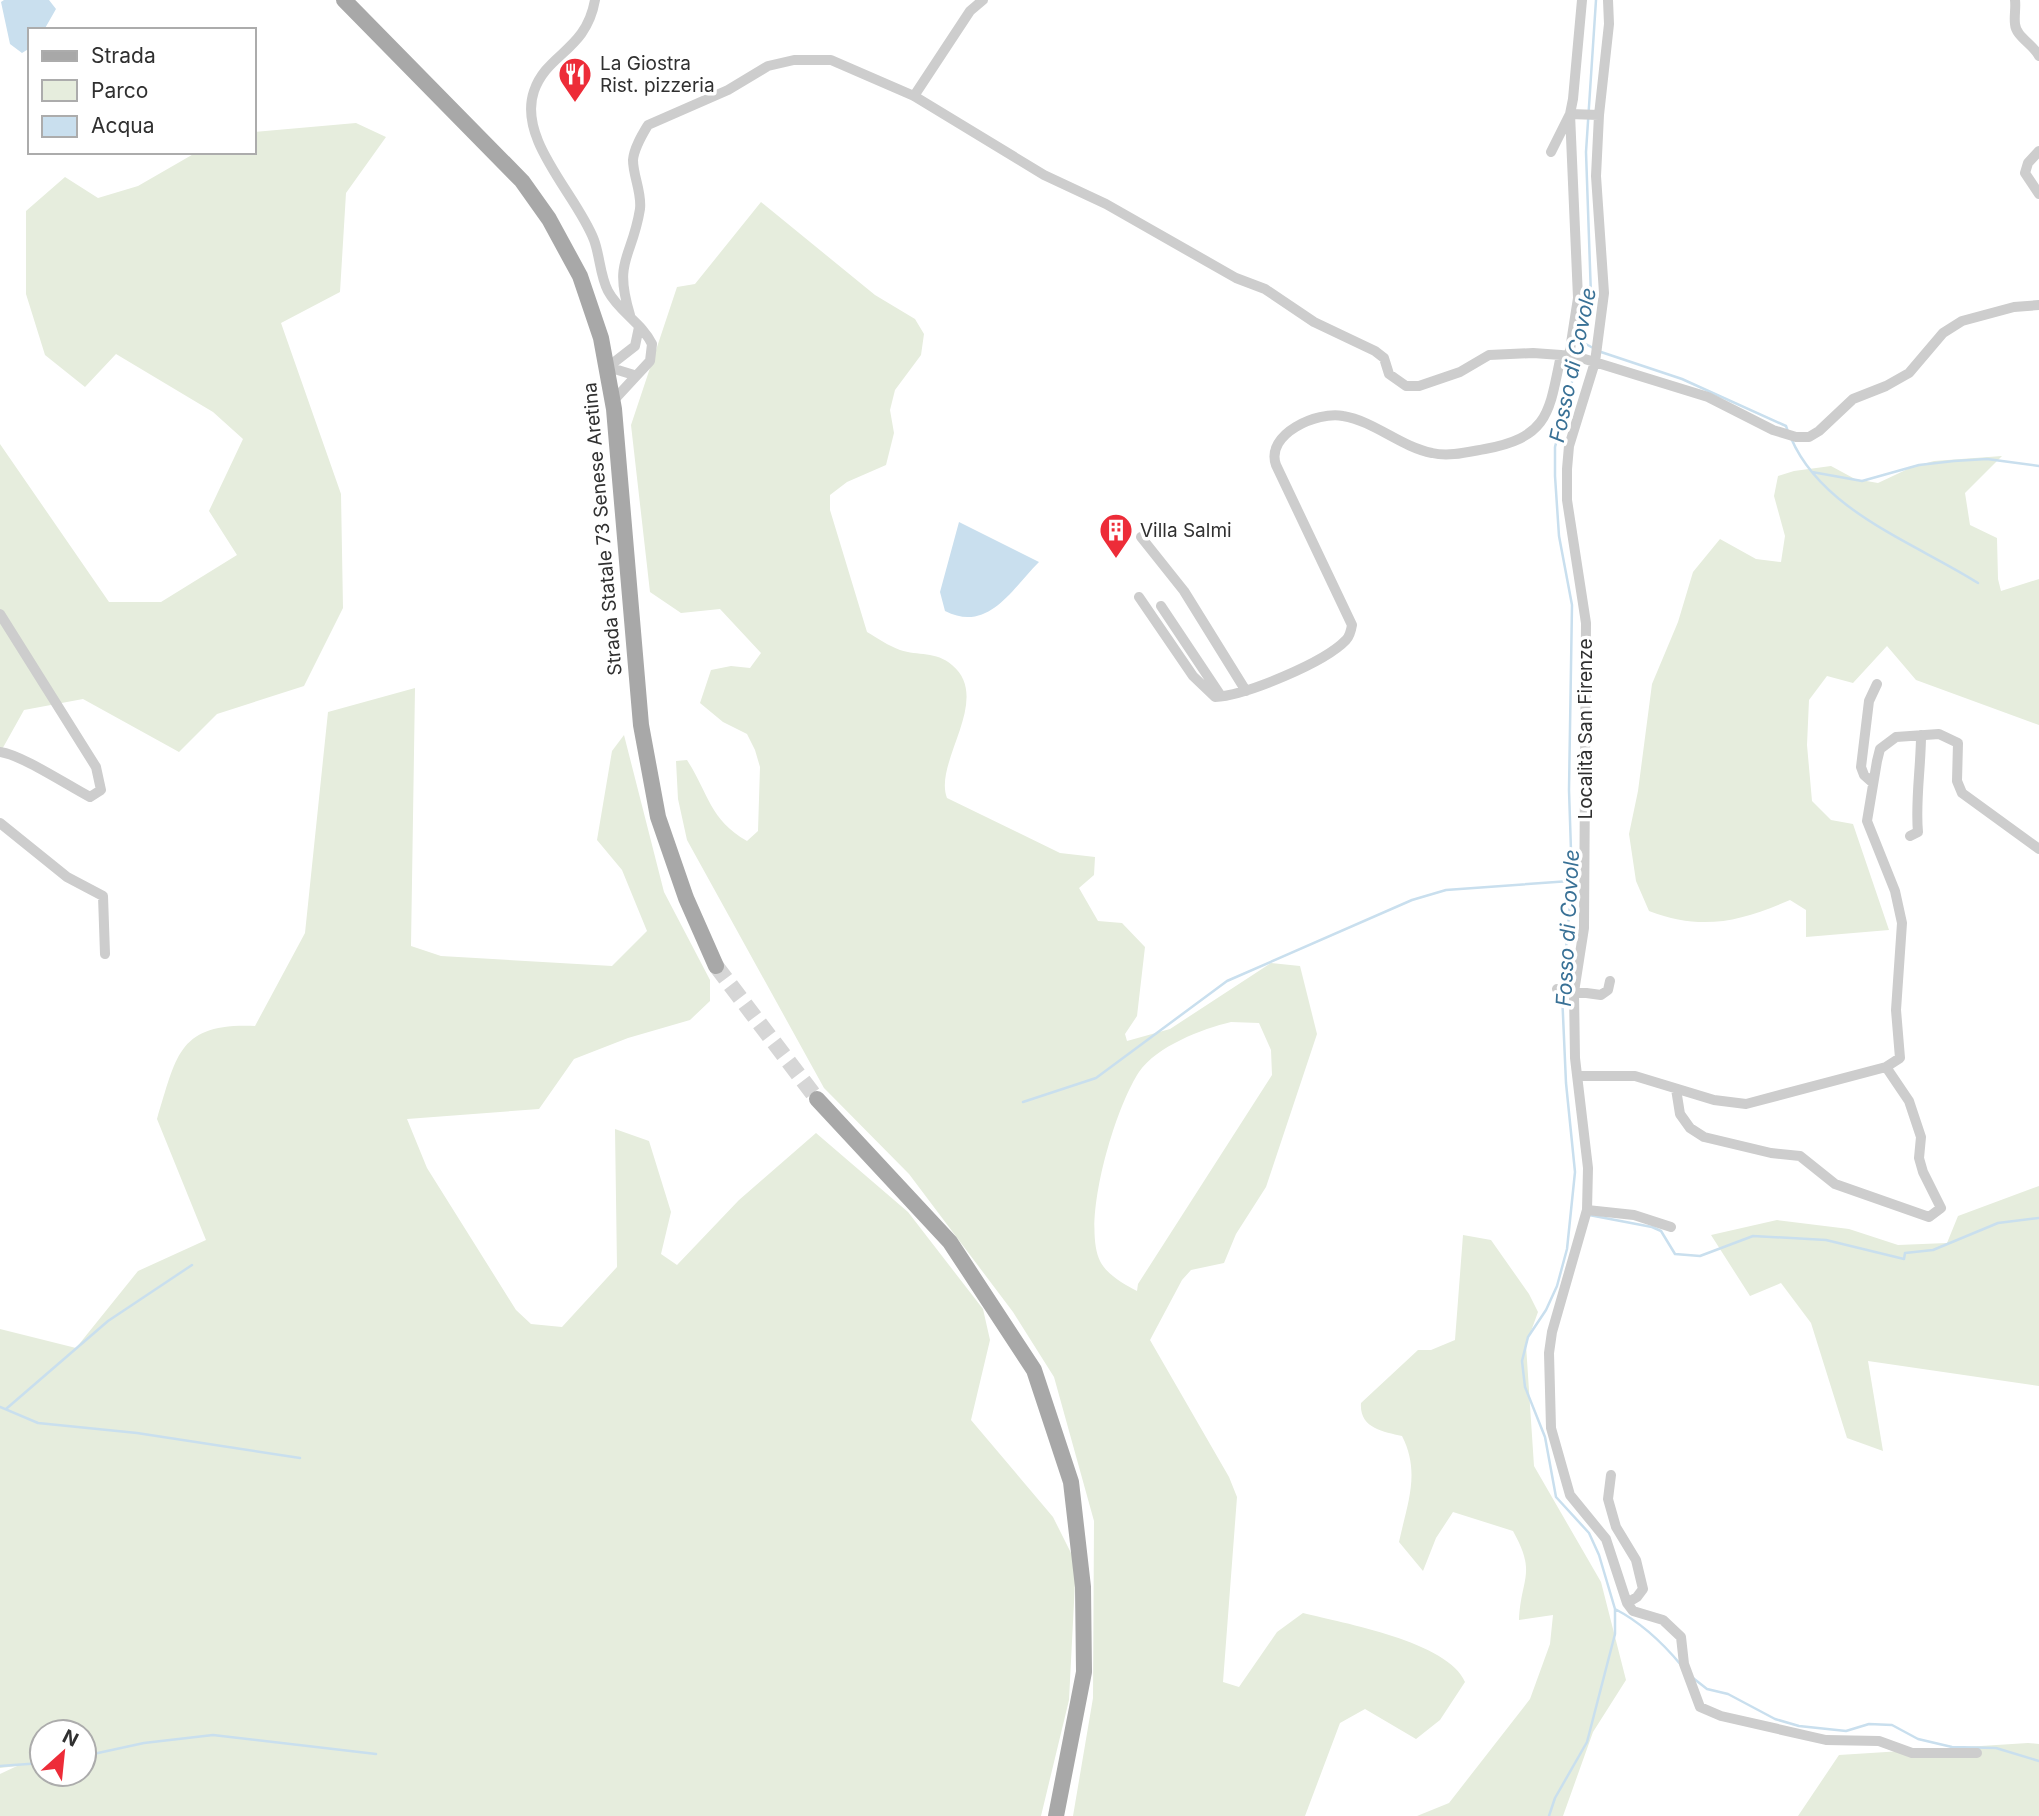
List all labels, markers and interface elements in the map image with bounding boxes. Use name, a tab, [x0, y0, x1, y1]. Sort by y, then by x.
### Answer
legend	[28, 28, 256, 154]
text: Strada	[91, 43, 156, 68]
place label: La Giostra Rist. pizzeria	[600, 52, 715, 97]
restaurant icon: La Giostra Rist. pizzeria	[556, 55, 594, 104]
text: Parco	[91, 78, 148, 103]
text: Acqua	[91, 113, 155, 138]
water label: Fosso di Covole	[1544, 285, 1601, 444]
street label: Strada Statale 73 Senese Aretina	[578, 381, 627, 677]
building icon: Villa Salmi	[1097, 511, 1135, 560]
place label: Villa Salmi	[1140, 519, 1232, 542]
street label: Località San Firenze	[1574, 638, 1597, 820]
water label: Fosso di Covole	[1551, 849, 1584, 1007]
north arrow	[28, 1718, 98, 1788]
text: N	[59, 1725, 82, 1752]

